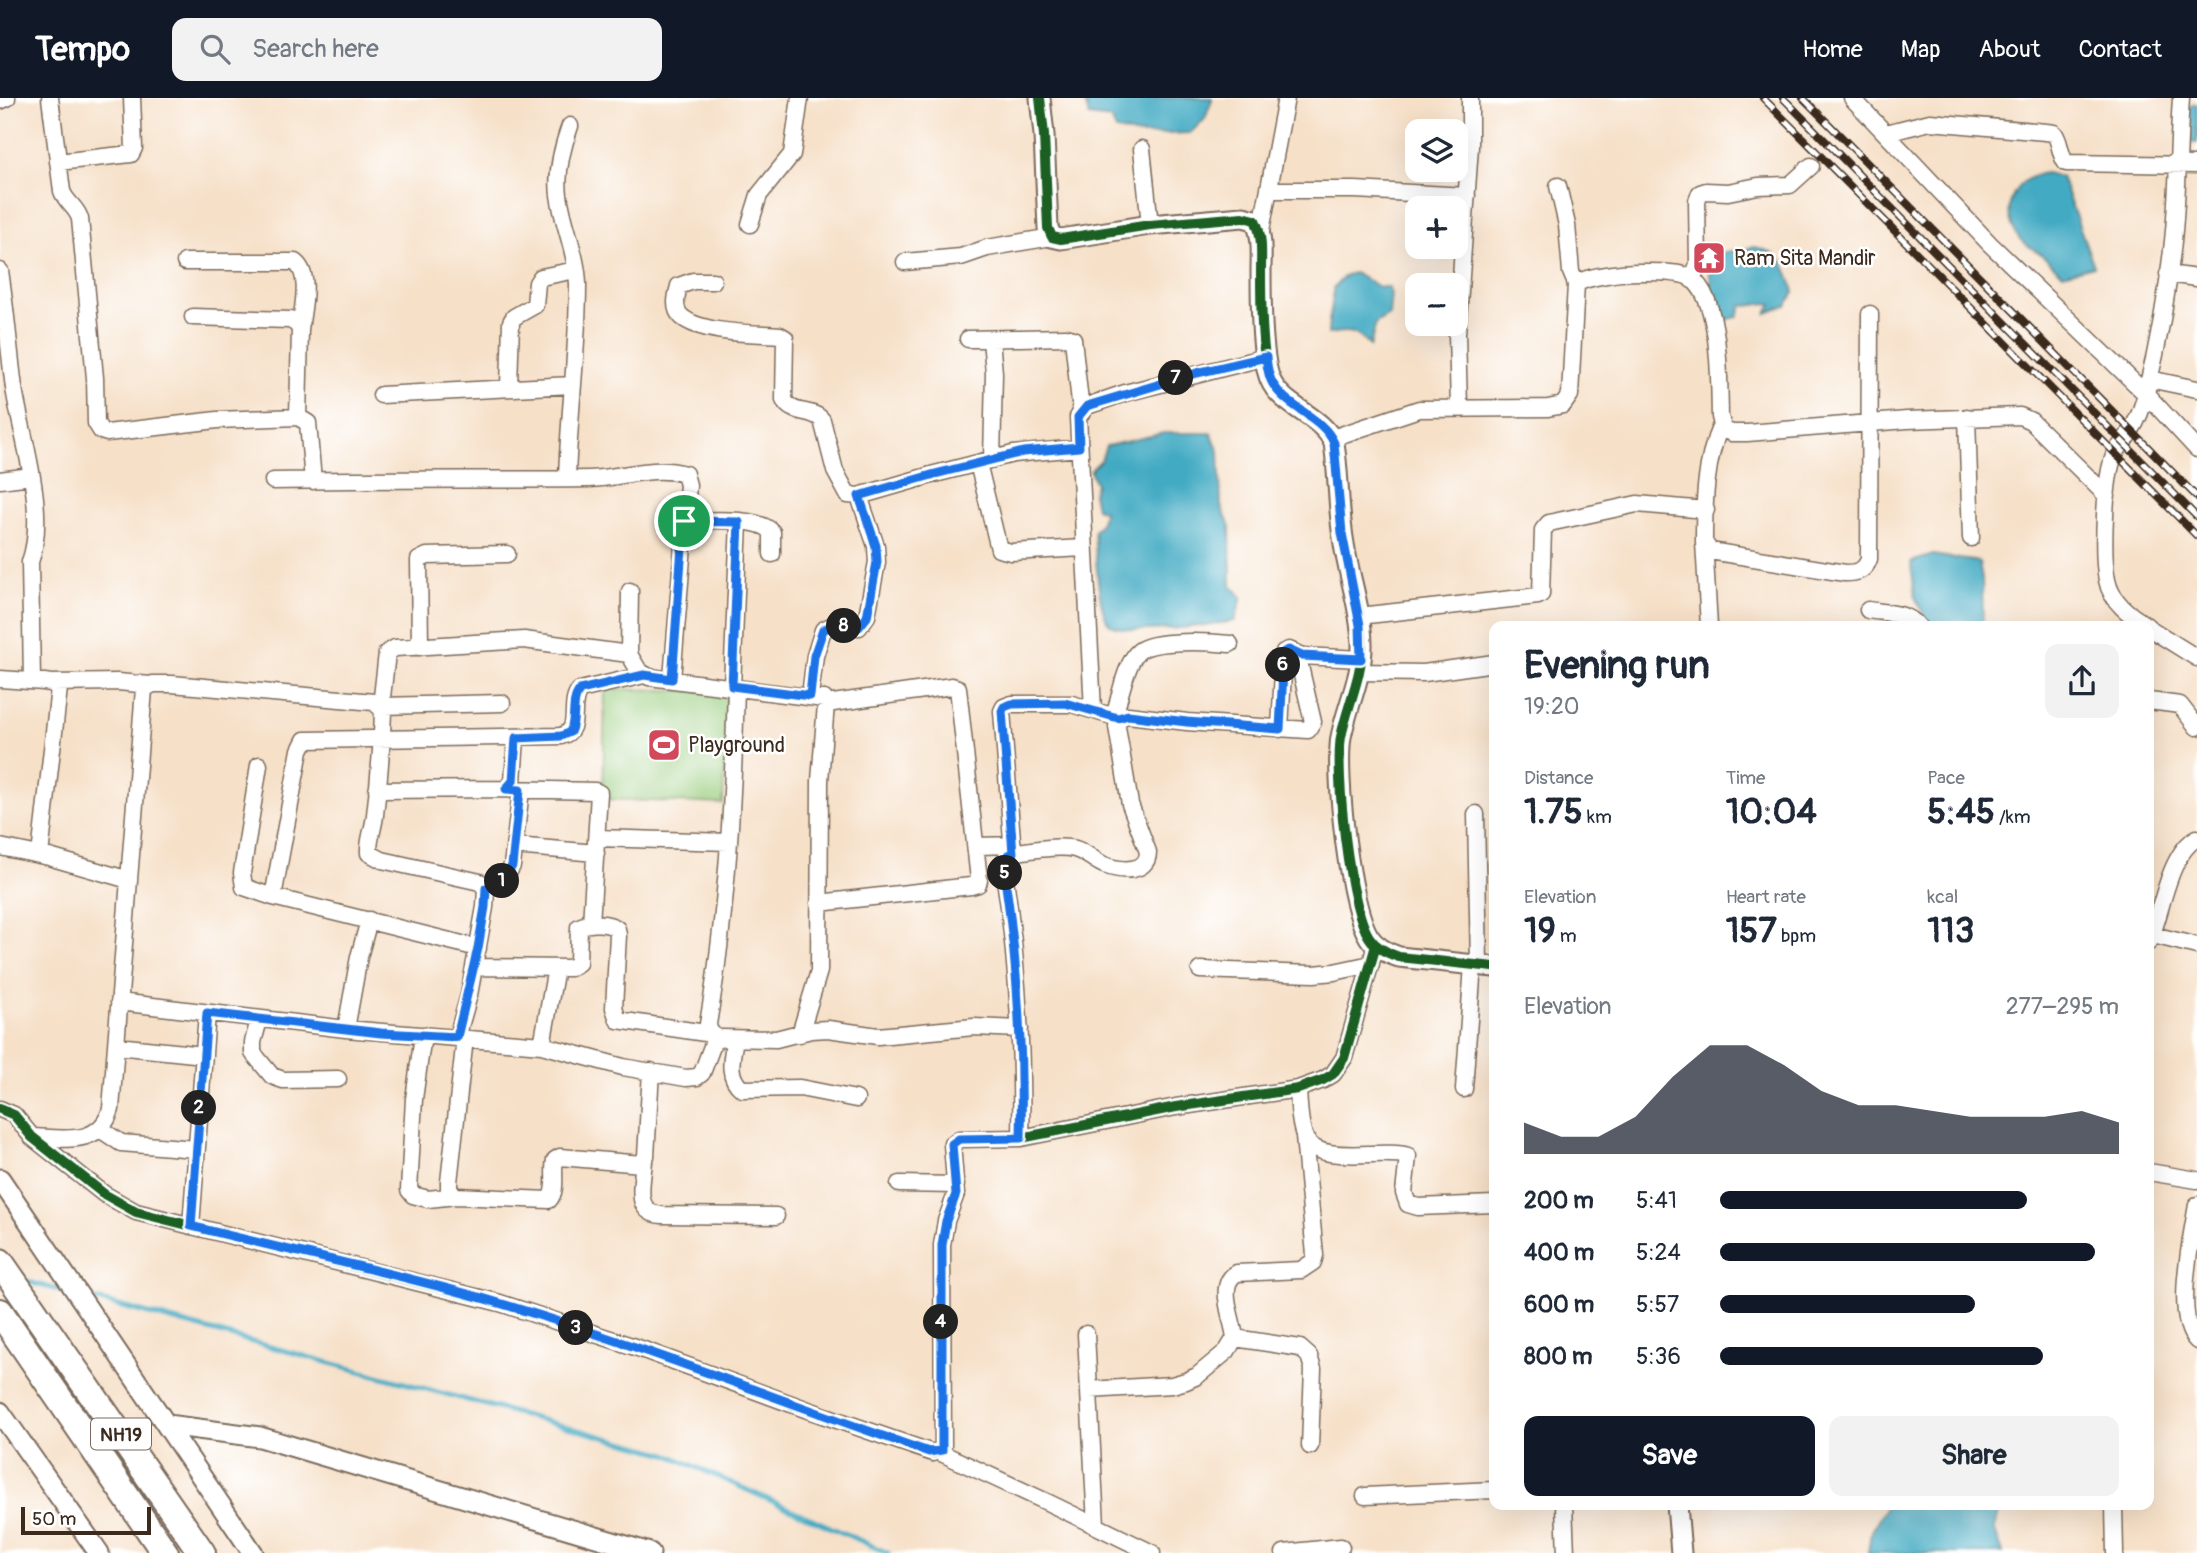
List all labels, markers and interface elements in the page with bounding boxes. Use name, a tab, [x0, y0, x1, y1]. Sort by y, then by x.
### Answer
search box	[172, 18, 662, 81]
text: Tempo	[35, 29, 130, 70]
icon: search	[196, 30, 234, 68]
text: Search here	[252, 33, 379, 65]
text: Home	[1802, 35, 1863, 64]
text: Map	[1901, 35, 1941, 64]
text: About	[1979, 35, 2041, 64]
text: Contact	[2079, 35, 2162, 64]
map controls	[1405, 119, 1468, 336]
button: layers	[1405, 119, 1468, 182]
button: +	[1405, 196, 1468, 259]
temple icon: Ram Sita Mandir	[1690, 239, 1728, 277]
place label: Ram Sita Mandir	[1734, 245, 1876, 272]
button: −	[1405, 273, 1468, 336]
pin: 7	[1158, 360, 1194, 396]
text: 7	[1170, 365, 1181, 389]
pin	[654, 491, 714, 551]
icon: arrive	[665, 502, 703, 540]
pin: 8	[826, 608, 862, 644]
text: 8	[839, 613, 848, 637]
text: Evening run	[1524, 642, 1710, 690]
button: share	[2045, 644, 2119, 718]
pin: 6	[1266, 648, 1300, 682]
text: 6	[1277, 652, 1288, 676]
text: 19:20	[1524, 692, 1580, 721]
sports icon: Playground	[645, 726, 683, 764]
place label: Playground	[688, 732, 785, 759]
text: Distance	[1524, 766, 1593, 790]
text: Time	[1726, 766, 1765, 790]
text: Pace	[1927, 766, 1965, 790]
text: 1.75	[1524, 790, 1583, 834]
text: 10:04	[1726, 790, 1817, 834]
text: 5:45	[1927, 790, 1995, 834]
text: km	[1583, 805, 1612, 829]
text: /km	[1995, 805, 2031, 829]
pin: 5	[988, 856, 1023, 890]
text: 5	[999, 860, 1010, 884]
pin: 1	[484, 864, 520, 898]
text: 1	[498, 868, 505, 892]
text: Elevation	[1524, 885, 1596, 909]
text: Heart rate	[1726, 885, 1806, 909]
text: kcal	[1927, 885, 1958, 909]
text: 19	[1524, 909, 1556, 953]
text: 157	[1726, 909, 1777, 953]
text: 113	[1927, 909, 1974, 953]
text: m	[1556, 924, 1577, 948]
text: bpm	[1777, 924, 1816, 948]
text: Elevation	[1524, 992, 1612, 1021]
text: 277–295 m	[2006, 992, 2119, 1021]
pin: 2	[182, 1090, 216, 1126]
text: 2	[193, 1095, 204, 1119]
text: 200 m	[1524, 1186, 1594, 1215]
text: 5:41	[1636, 1186, 1677, 1215]
text: 400 m	[1524, 1238, 1594, 1267]
text: 5:24	[1636, 1238, 1681, 1267]
text: 600 m	[1524, 1290, 1594, 1319]
text: 5:57	[1636, 1290, 1679, 1319]
pin: 4	[923, 1304, 958, 1340]
text: 4	[935, 1309, 946, 1333]
pin: 3	[558, 1310, 594, 1346]
text: 3	[570, 1315, 581, 1339]
text: 800 m	[1524, 1342, 1592, 1371]
text: 5:36	[1636, 1342, 1681, 1371]
button: Save	[1524, 1416, 1815, 1496]
button: Share	[1829, 1416, 2119, 1496]
road number: NH19	[91, 1418, 151, 1450]
scale bar	[21, 1504, 150, 1536]
text: 50 m	[32, 1507, 76, 1531]

